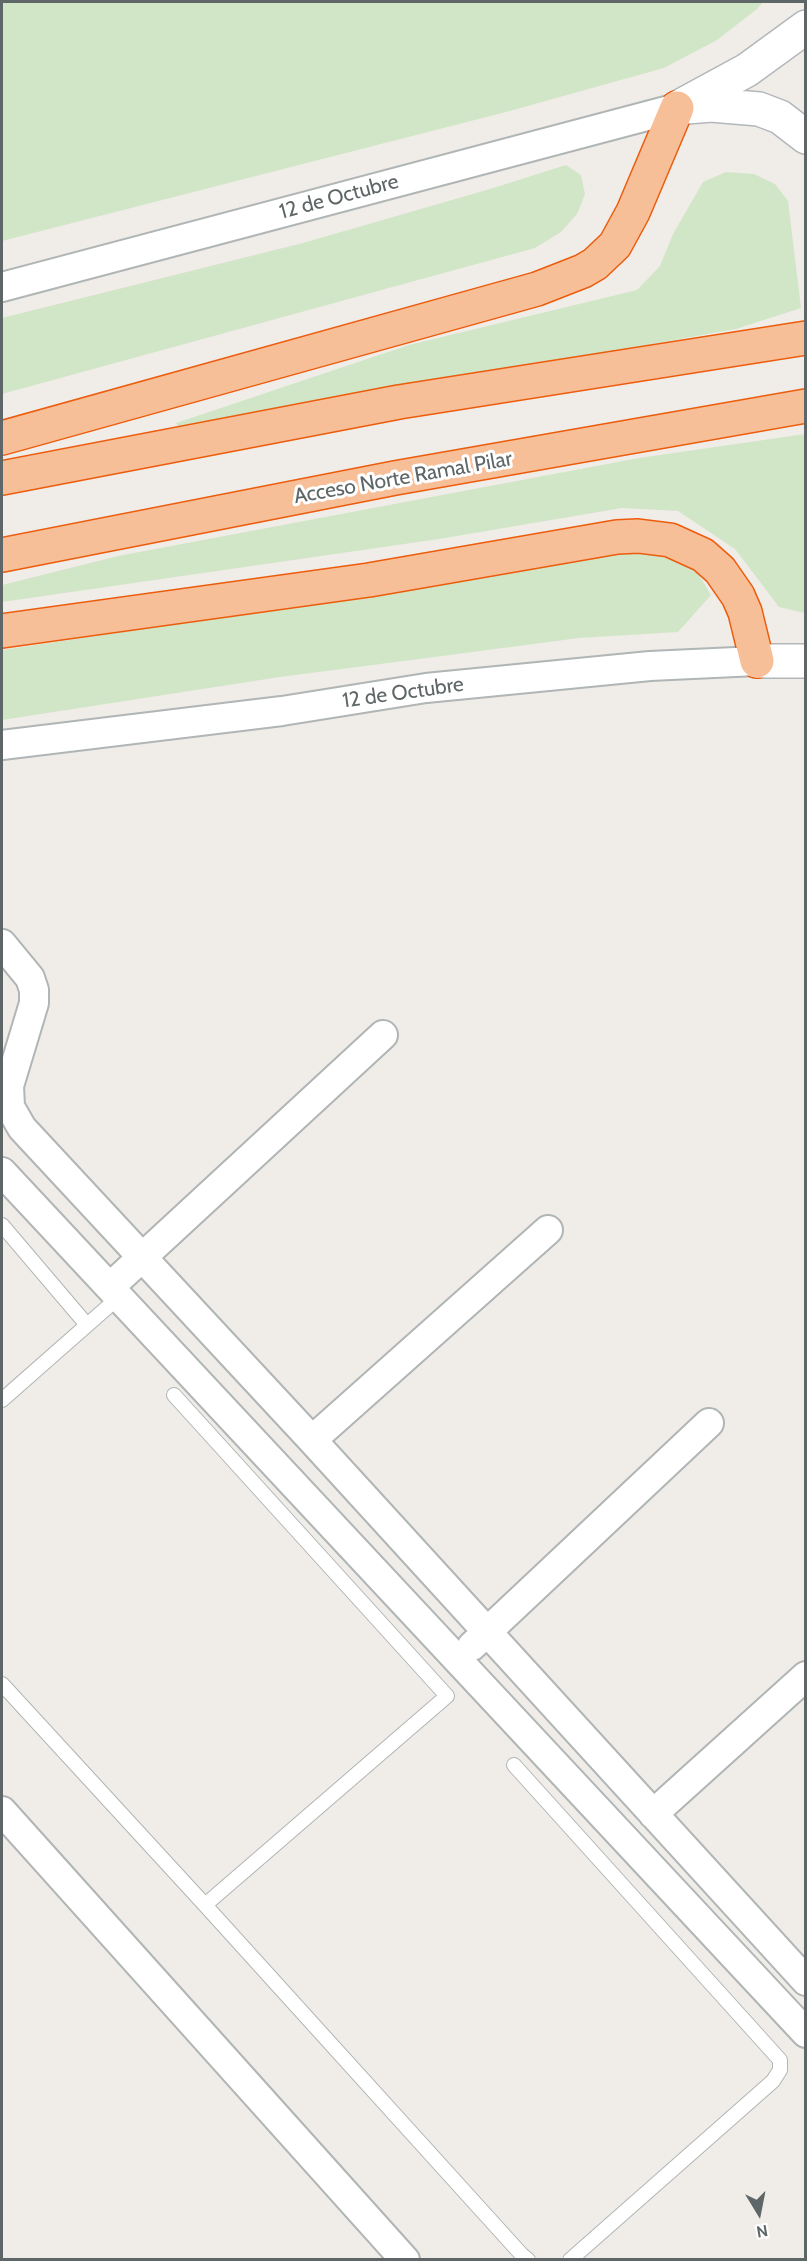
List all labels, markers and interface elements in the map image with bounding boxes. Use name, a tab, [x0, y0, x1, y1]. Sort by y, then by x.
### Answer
street label: 12 de Octubre	[277, 169, 401, 225]
street label: Acceso Norte Ramal Pilar	[292, 446, 514, 510]
street label: 12 de Octubre	[341, 672, 465, 714]
north arrow	[729, 2183, 789, 2243]
text: N	[755, 2221, 769, 2242]

